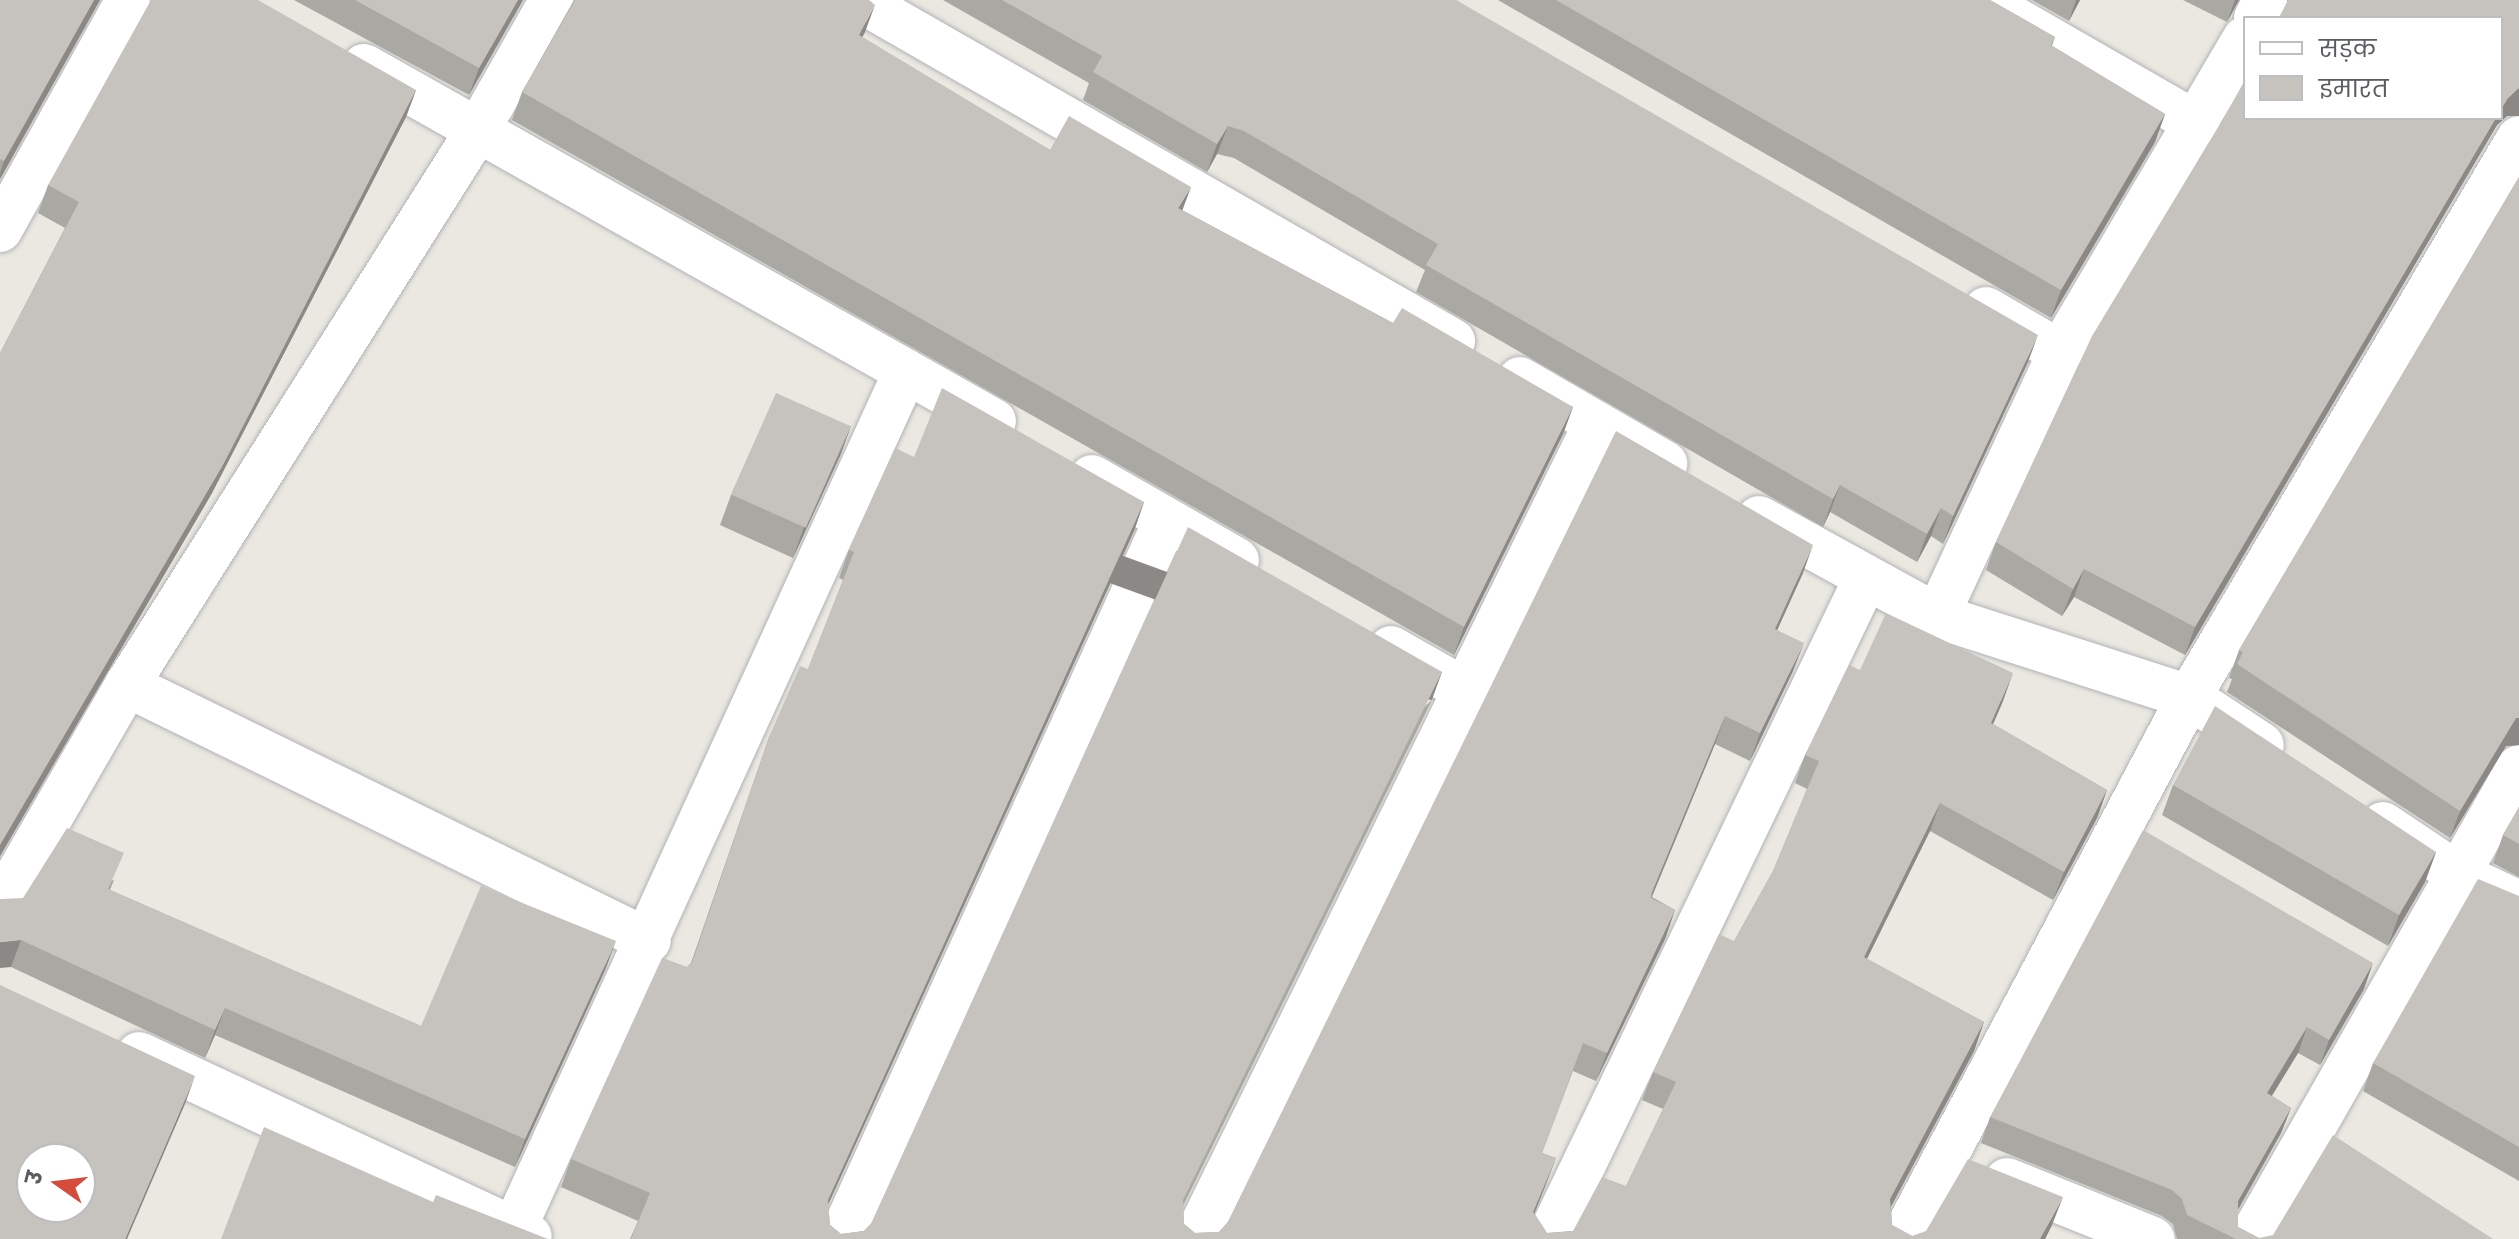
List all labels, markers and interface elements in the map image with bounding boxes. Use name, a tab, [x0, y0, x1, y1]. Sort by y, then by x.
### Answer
legend	[2243, 16, 2503, 120]
text: सड़क	[2319, 32, 2376, 65]
text: इमारत	[2319, 72, 2388, 105]
north arrow	[16, 1143, 96, 1223]
text: उ	[18, 1168, 51, 1187]

